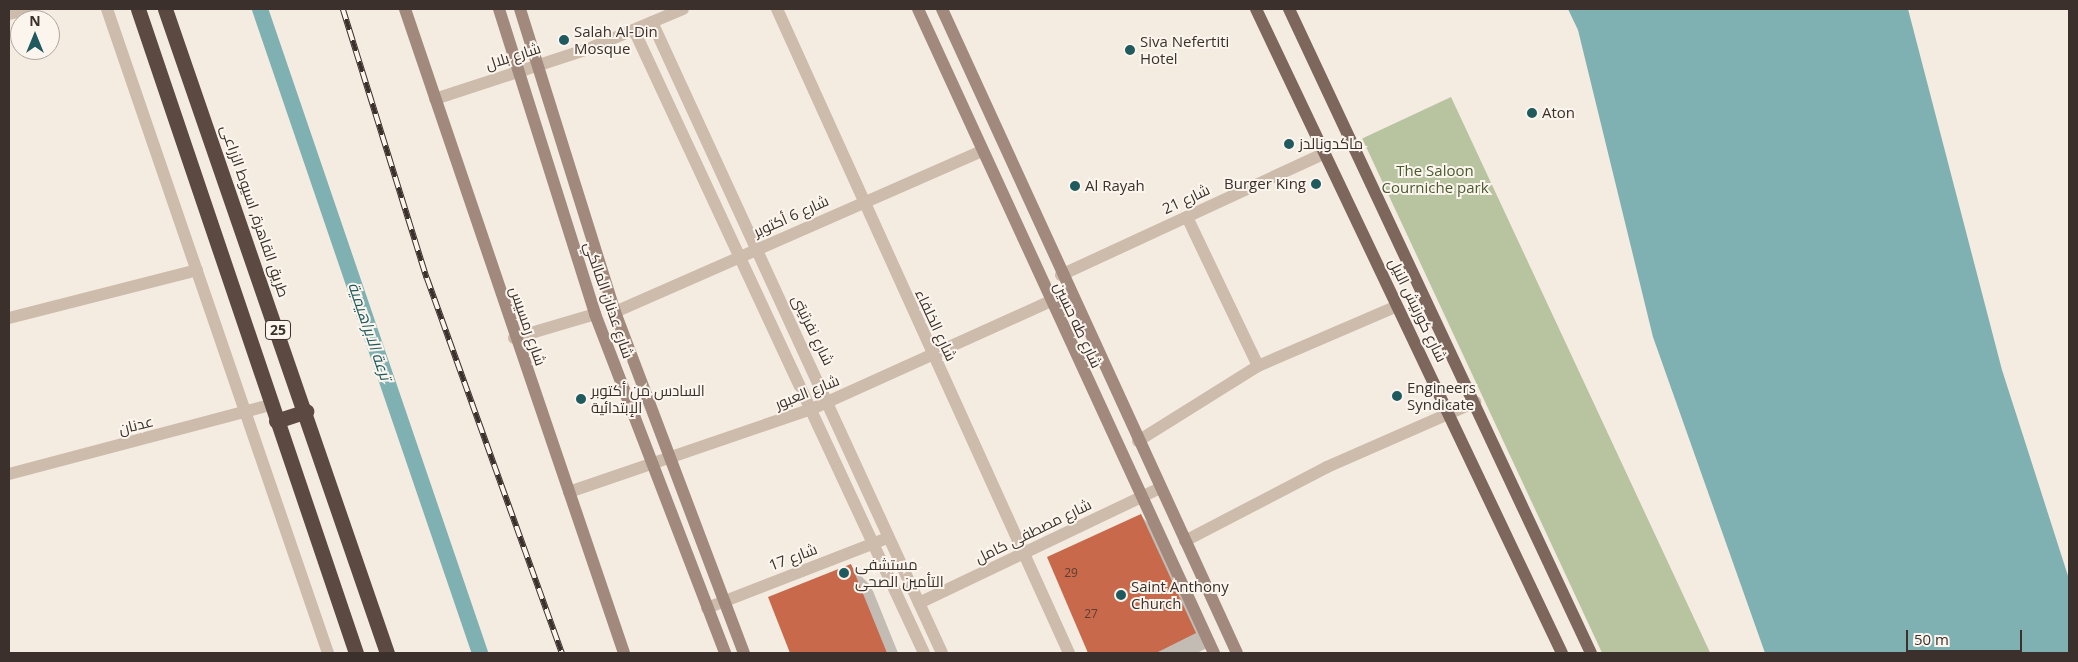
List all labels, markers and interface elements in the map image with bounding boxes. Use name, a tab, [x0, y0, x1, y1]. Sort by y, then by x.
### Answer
north arrow	[10, 10, 60, 60]
text: N	[29, 11, 41, 30]
place label: Salah Al-Din Mosque	[574, 22, 658, 57]
place label: Siva Nefertiti Hotel	[1140, 32, 1229, 67]
marker: Salah Al-Din Mosque	[558, 34, 570, 46]
street label: شارع بلال	[483, 39, 543, 73]
marker: Siva Nefertiti Hotel	[1124, 44, 1136, 56]
place label: Aton	[1542, 104, 1575, 122]
marker: Aton	[1526, 107, 1538, 119]
street label: طريق القاهرة, اسيوط الزراعى	[217, 123, 293, 299]
place label: ماكدونالدز	[1299, 135, 1363, 153]
marker: ماكدونالدز	[1283, 138, 1295, 150]
park label: The Saloon Courniche park	[1381, 161, 1489, 196]
place label: Burger King	[1224, 175, 1306, 193]
place label: Al Rayah	[1085, 177, 1145, 195]
marker: Burger King	[1310, 178, 1322, 190]
marker: Al Rayah	[1069, 180, 1081, 192]
street label: شارع 21	[1159, 180, 1213, 218]
street label: شارع 6 أكتوبر	[751, 191, 831, 241]
street label: شارع عدنان المالكي	[581, 239, 637, 361]
street label: شارع كورنيش النيل	[1385, 255, 1451, 365]
street label: شارع طه حسين	[1050, 279, 1106, 371]
water label: ترعة الابراهيمية	[344, 280, 396, 382]
street label: شارع رمسيس	[506, 284, 550, 368]
street label: شارع الخلفاء	[912, 286, 960, 364]
street label: شارع نفرتيتى	[788, 292, 838, 368]
road number: 25	[264, 318, 292, 342]
street label: شارع العبور	[772, 371, 842, 413]
place label: Engineers Syndicate	[1407, 378, 1476, 413]
place label: السادس من أكتوبر الإبتدائية	[591, 381, 705, 416]
marker: Engineers Syndicate	[1391, 390, 1403, 402]
marker: السادس من أكتوبر الإبتدائية	[575, 393, 587, 405]
street label: عدنان	[117, 412, 155, 438]
street label: شارع مصطفى كامل	[972, 495, 1094, 567]
street label: شارع 17	[766, 540, 820, 574]
place label: مستشفى التأمين الصحى	[855, 555, 944, 590]
marker: مستشفى التأمين الصحى	[837, 566, 851, 580]
house number: 29	[1064, 566, 1078, 580]
place label: Saint Anthony Church	[1131, 577, 1229, 612]
marker: Saint Anthony Church	[1115, 589, 1127, 601]
house number: 27	[1084, 607, 1098, 621]
scale bar	[1908, 620, 2024, 652]
text: 50 m	[1914, 629, 1949, 649]

